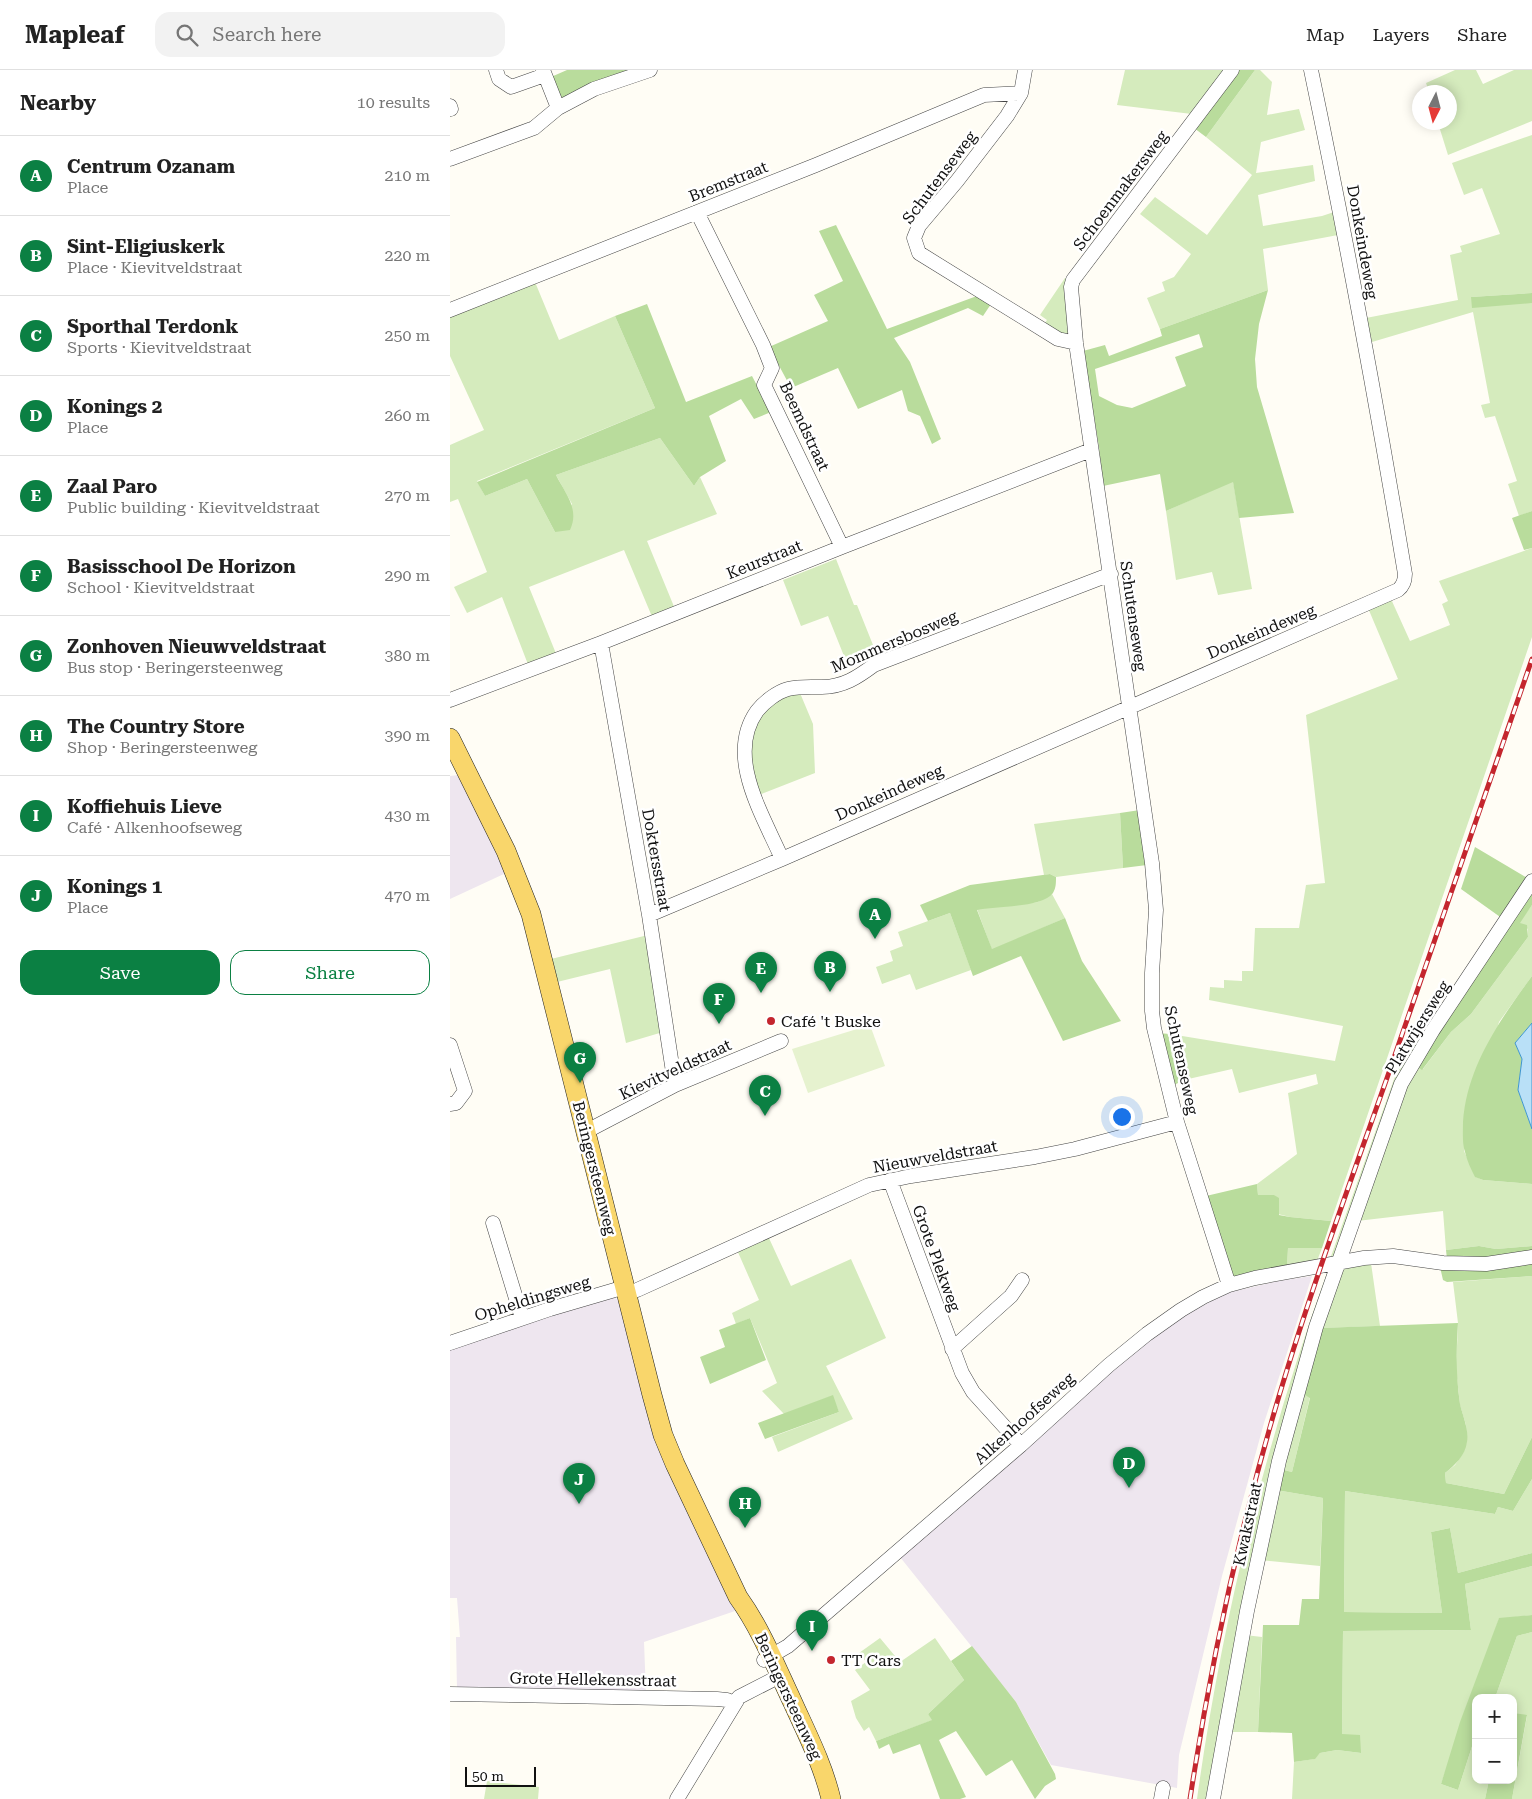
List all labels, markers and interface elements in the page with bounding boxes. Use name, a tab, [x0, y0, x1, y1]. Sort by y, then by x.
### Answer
search box	[155, 12, 505, 57]
text: Mapleaf	[25, 21, 125, 49]
icon: search	[173, 21, 201, 49]
text: Search here	[213, 23, 321, 46]
text: Map	[1306, 24, 1345, 45]
text: Layers	[1373, 24, 1429, 45]
text: Share	[1457, 24, 1507, 45]
north arrow	[1412, 85, 1457, 130]
text: Nearby	[20, 91, 96, 115]
text: 10 results	[357, 93, 430, 112]
street label: Schoenmakersweg	[1069, 126, 1172, 254]
street label: Schutenseweg	[898, 127, 981, 227]
text: Centrum Ozanam	[67, 155, 235, 178]
street label: Bremstraat	[686, 157, 770, 206]
text: A	[30, 166, 42, 185]
text: 210 m	[384, 166, 430, 185]
text: Place	[67, 178, 108, 197]
street label: Donkeindeweg	[1343, 183, 1382, 302]
text: Sint-Eligiuskerk	[67, 235, 225, 258]
text: B	[30, 246, 42, 265]
text: 220 m	[384, 246, 430, 265]
text: Place · Kievitveldstraat	[67, 258, 242, 277]
text: Sporthal Terdonk	[67, 315, 238, 338]
text: C	[30, 326, 42, 345]
text: 250 m	[384, 326, 430, 345]
text: Sports · Kievitveldstraat	[67, 338, 251, 357]
street label: Beemdstraat	[776, 379, 834, 474]
text: Konings 2	[67, 395, 162, 418]
text: D	[30, 406, 42, 425]
text: 260 m	[384, 406, 430, 425]
text: Place	[67, 418, 108, 437]
text: Zaal Paro	[67, 475, 157, 498]
text: E	[31, 486, 41, 505]
text: 270 m	[384, 486, 430, 505]
text: Public building · Kievitveldstraat	[67, 498, 320, 517]
street label: Keurstraat	[724, 536, 805, 583]
text: Basisschool De Horizon	[67, 555, 296, 578]
street label: Schutenseweg	[1116, 560, 1151, 673]
text: F	[31, 566, 41, 585]
text: 290 m	[384, 566, 430, 585]
text: School · Kievitveldstraat	[67, 578, 255, 597]
street label: Donkeindeweg	[1204, 600, 1319, 663]
street label: Mommersbosweg	[828, 606, 961, 677]
text: Zonhoven Nieuwveldstraat	[67, 635, 326, 658]
text: G	[30, 646, 42, 665]
text: 380 m	[384, 646, 430, 665]
text: Bus stop · Beringersteenweg	[67, 658, 283, 677]
text: The Country Store	[67, 715, 245, 738]
text: H	[29, 726, 43, 745]
text: 390 m	[384, 726, 430, 745]
text: Shop · Beringersteenweg	[67, 738, 257, 757]
street label: Donkeindeweg	[832, 760, 947, 825]
text: Koffiehuis Lieve	[67, 795, 222, 818]
text: I	[33, 806, 39, 825]
text: 430 m	[384, 806, 430, 825]
street label: Doktersstraat	[638, 807, 675, 913]
text: Café · Alkenhoofseweg	[67, 818, 242, 837]
text: Konings 1	[67, 875, 162, 898]
text: J	[31, 886, 41, 905]
text: 470 m	[384, 886, 430, 905]
text: Place	[67, 898, 108, 917]
pin: A	[859, 898, 891, 939]
button: Save	[20, 950, 220, 995]
button: Share	[230, 950, 430, 995]
pin: B	[814, 951, 846, 992]
pin: E	[745, 952, 777, 993]
street label: Platwijersweg	[1381, 976, 1454, 1077]
pin: F	[703, 983, 735, 1024]
street label: Schutenseweg	[1161, 1004, 1203, 1117]
place label: Café 't Buske	[781, 1012, 881, 1031]
marker: Café 't Buske	[765, 1015, 777, 1027]
street label: Kievitveldstraat	[616, 1035, 734, 1104]
pin: G	[564, 1042, 596, 1083]
pin: C	[749, 1075, 781, 1116]
street label: Beringersteenweg	[569, 1099, 621, 1238]
your location	[1109, 1104, 1135, 1130]
street label: Nieuwveldstraat	[871, 1136, 999, 1177]
street label: Grote Plekweg	[908, 1202, 965, 1315]
street label: Opheldingsweg	[472, 1272, 593, 1325]
street label: Alkenhoofseweg	[971, 1368, 1079, 1468]
pin: D	[1113, 1447, 1145, 1488]
pin: J	[563, 1463, 595, 1504]
street label: Kwakstraat	[1229, 1480, 1266, 1568]
pin: H	[729, 1487, 761, 1528]
pin: I	[796, 1610, 828, 1651]
street label: Beringersteenweg	[751, 1630, 827, 1763]
place label: TT Cars	[841, 1651, 901, 1670]
marker: TT Cars	[825, 1654, 837, 1666]
street label: Grote Hellekensstraat	[509, 1669, 677, 1690]
map controls	[1472, 1694, 1517, 1784]
button: +	[1472, 1694, 1517, 1739]
button: −	[1472, 1739, 1517, 1784]
scale bar	[465, 1764, 536, 1787]
text: 50 m	[472, 1768, 504, 1784]

